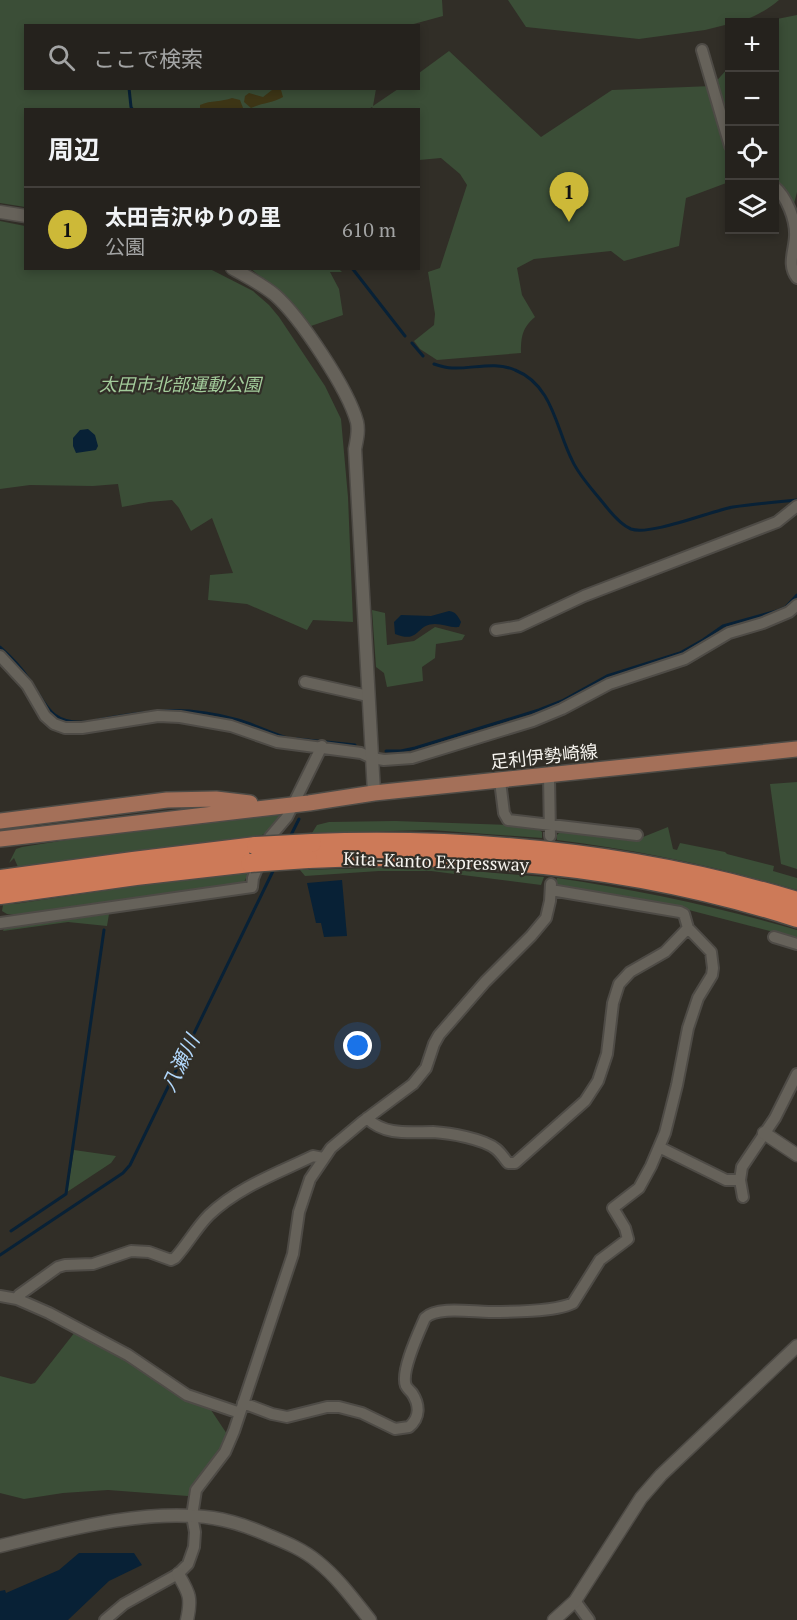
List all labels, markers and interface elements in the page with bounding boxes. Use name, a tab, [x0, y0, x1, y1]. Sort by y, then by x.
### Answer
map controls	[725, 18, 779, 234]
button: +	[725, 18, 779, 72]
search box	[24, 24, 420, 90]
icon: search	[45, 41, 78, 74]
text: ここで検索	[93, 44, 203, 73]
button: −	[725, 72, 779, 126]
button: locate	[725, 126, 779, 180]
text: 周辺	[48, 132, 100, 166]
pin: 1	[550, 172, 588, 222]
button: layers	[725, 180, 779, 234]
text: 太田吉沢ゆりの里	[105, 202, 281, 231]
text: 1	[62, 216, 73, 243]
text: 610 m	[342, 216, 396, 243]
text: 公園	[105, 233, 145, 260]
park label: 太田市北部運動公園	[99, 372, 264, 396]
street label: 足利伊勢崎線	[489, 738, 599, 774]
street label: Kita-Kanto Expressway	[343, 846, 530, 876]
water label: 八瀬川	[155, 1028, 206, 1096]
your location	[343, 1031, 372, 1060]

